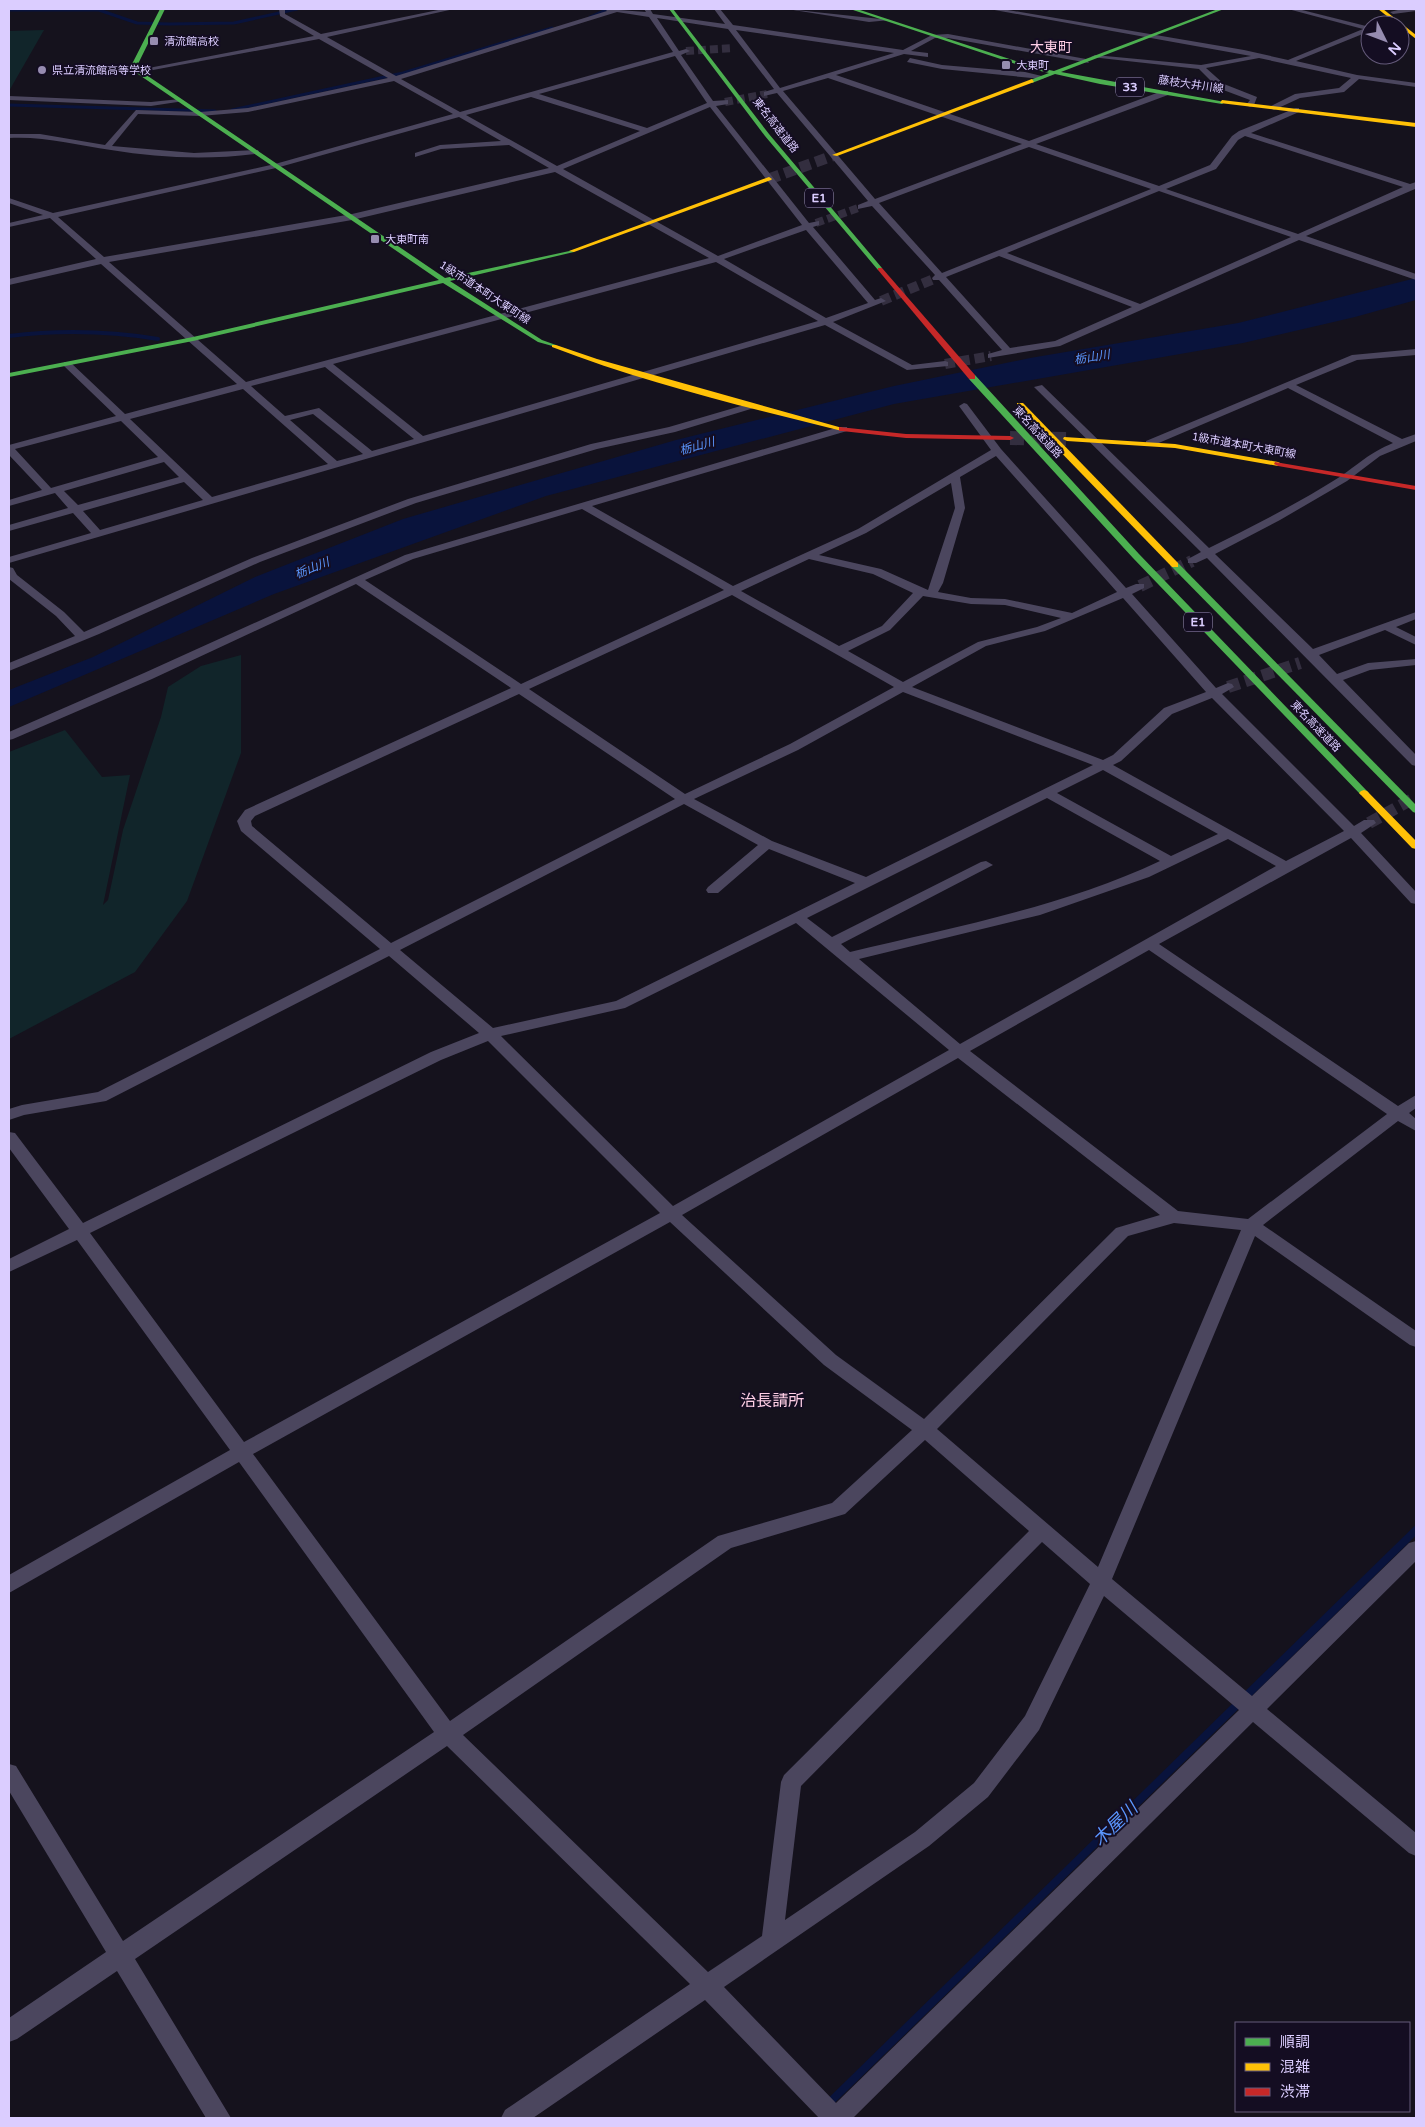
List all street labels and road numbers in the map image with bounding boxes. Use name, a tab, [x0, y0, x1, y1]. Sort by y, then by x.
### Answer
street label: 藤枝大井川線	[1157, 73, 1225, 96]
road number: 33	[1116, 77, 1144, 96]
street label: 東名高速道路	[750, 95, 801, 155]
road number: E1	[805, 188, 833, 208]
street label: 1級市道本町大東町線	[437, 258, 533, 327]
street label: 東名高速道路	[1010, 404, 1065, 461]
street label: 1級市道本町大東町線	[1191, 430, 1297, 461]
road number: E1	[1184, 612, 1212, 632]
street label: 東名高速道路	[1288, 698, 1343, 755]

